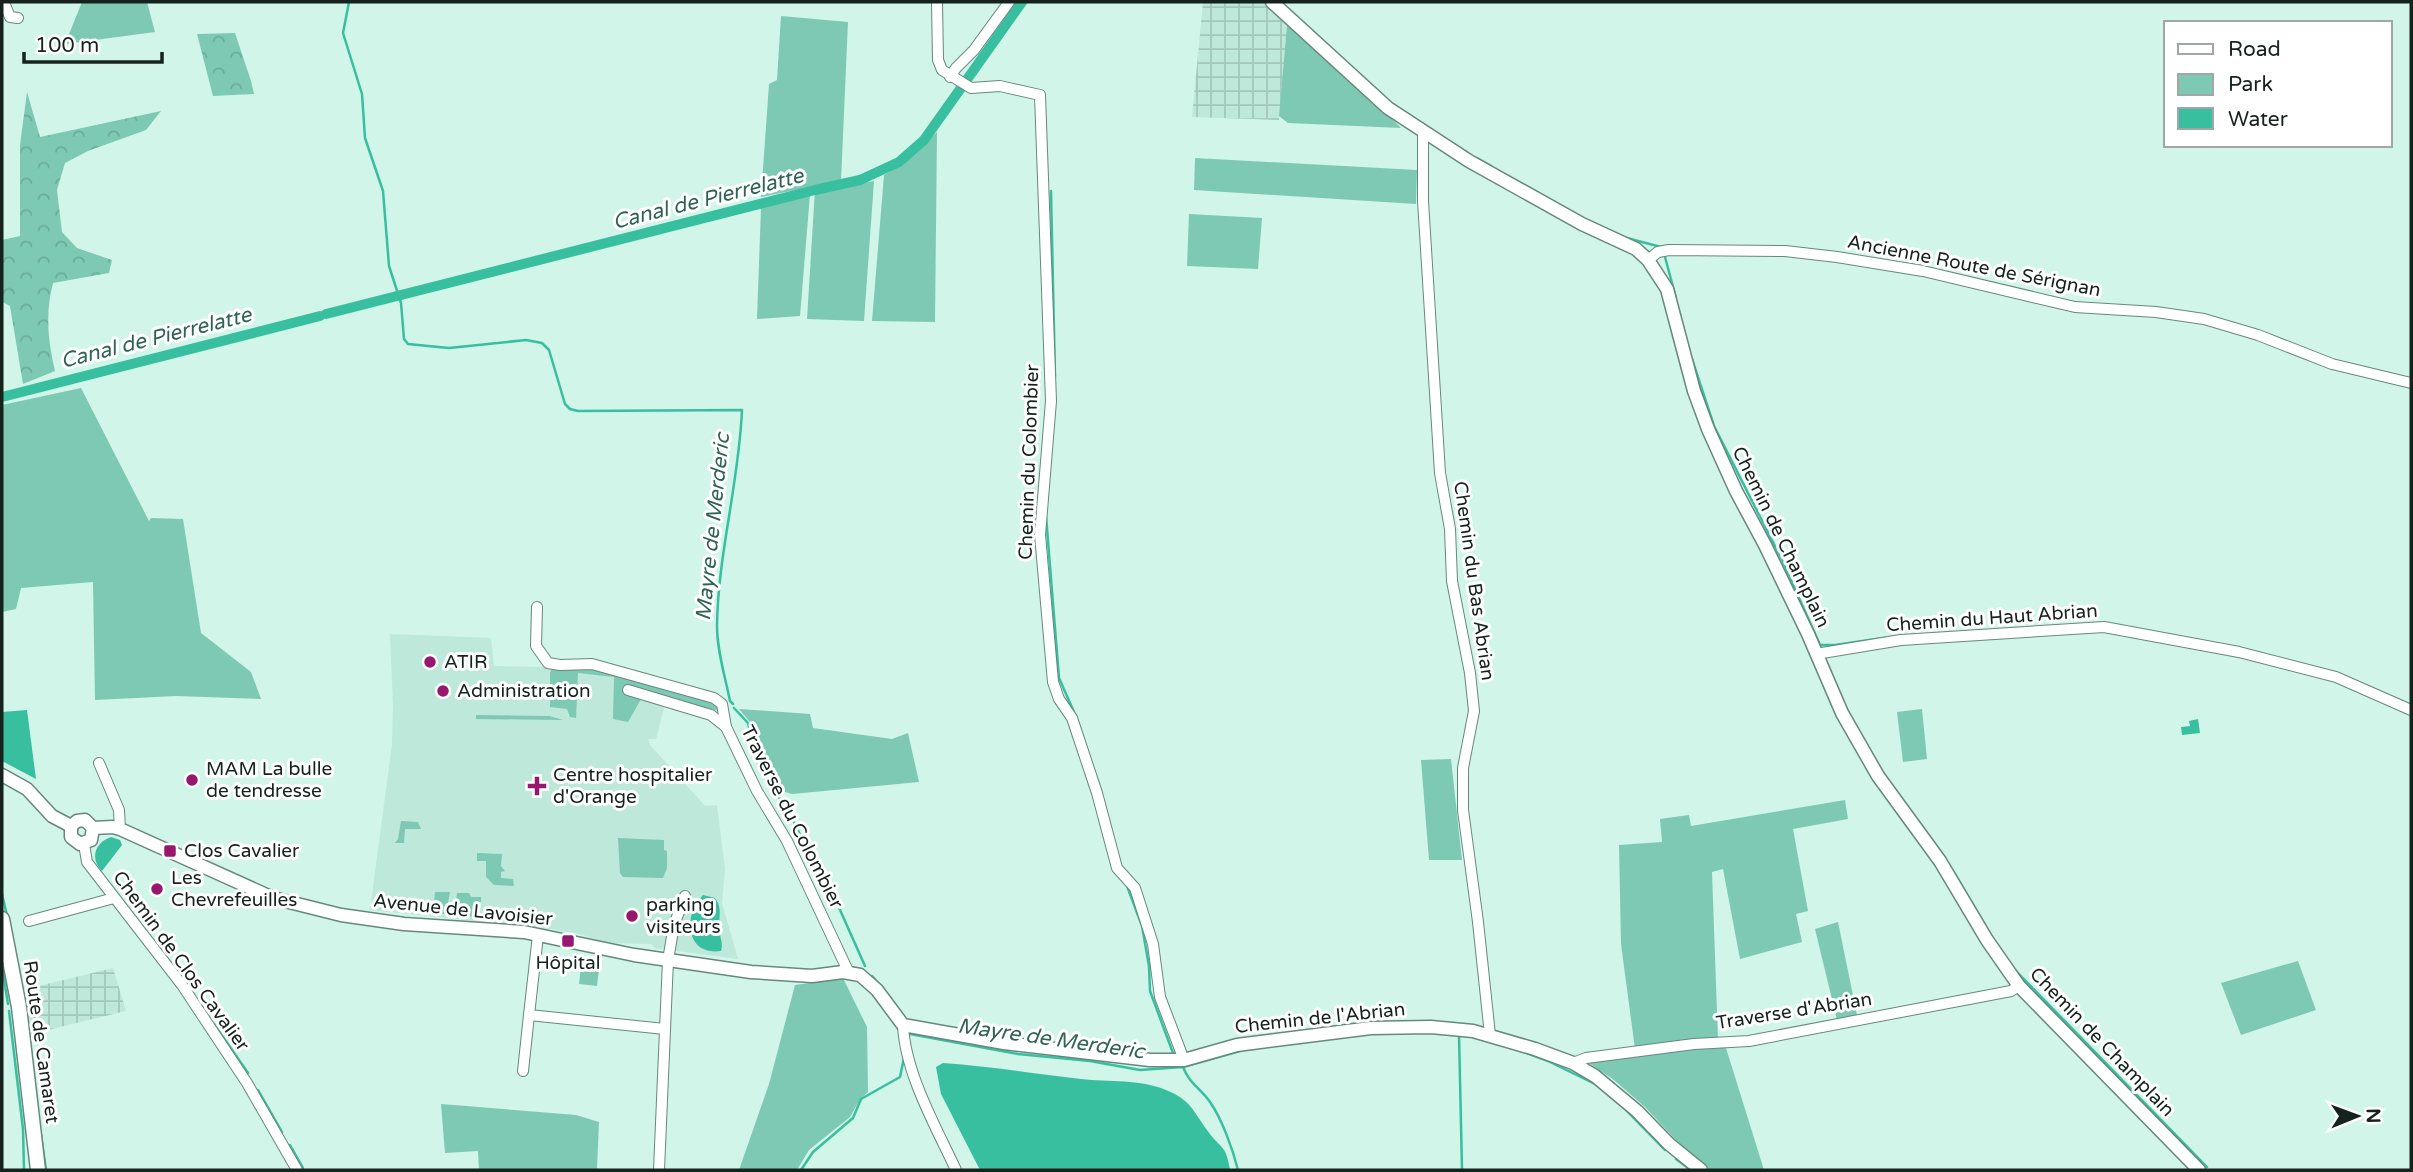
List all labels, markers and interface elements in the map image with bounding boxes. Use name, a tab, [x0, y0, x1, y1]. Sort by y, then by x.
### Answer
scale bar	[24, 21, 163, 65]
legend	[2164, 21, 2392, 147]
text: 100 m	[35, 33, 99, 58]
text: Road	[2228, 37, 2281, 62]
text: Park	[2228, 72, 2273, 97]
text: Water	[2228, 107, 2288, 132]
water label: Canal de Pierrelatte	[610, 163, 807, 235]
street label: Ancienne Route de Sérignan	[1846, 231, 2102, 301]
water label: Canal de Pierrelatte	[58, 302, 255, 374]
street label: Chemin du Colombier	[1015, 363, 1043, 560]
water label: Mayre de Merderic	[691, 430, 735, 622]
street label: Chemin de Champlain	[1728, 443, 1834, 631]
street label: Chemin du Bas Abrian	[1449, 480, 1499, 682]
street label: Chemin du Haut Abrian	[1886, 600, 2098, 636]
place label: ATIR	[444, 651, 488, 673]
marker: ATIR	[422, 654, 438, 670]
place label: Administration	[457, 680, 591, 702]
marker: Administration	[435, 683, 451, 699]
street label: Traverse du Colombier	[736, 722, 848, 913]
place label: MAM La bulle de tendresse	[206, 758, 332, 802]
place label: Centre hospitalier d'Orange	[553, 764, 713, 808]
marker: MAM La bulle de tendresse	[184, 772, 200, 788]
marker: Centre hospitalier d'Orange	[527, 776, 547, 796]
place label: Clos Cavalier	[184, 840, 300, 862]
marker: Clos Cavalier	[162, 843, 178, 859]
street label: Chemin de Clos Cavalier	[108, 867, 254, 1056]
place label: Les Chevrefeuilles	[171, 867, 297, 911]
marker: Les Chevrefeuilles	[149, 881, 165, 897]
street label: Avenue de Lavoisier	[372, 890, 554, 930]
place label: parking visiteurs	[646, 894, 721, 938]
marker: parking visiteurs	[624, 908, 640, 924]
marker: Hôpital	[560, 933, 576, 949]
place label: Hôpital	[535, 952, 601, 974]
street label: Route de Camaret	[19, 959, 63, 1125]
street label: Chemin de Champlain	[2025, 963, 2179, 1121]
street label: Traverse d'Abrian	[1714, 988, 1874, 1034]
street label: Chemin de l'Abrian	[1234, 998, 1406, 1038]
water label: Mayre de Merderic	[956, 1014, 1148, 1065]
north arrow	[2322, 1081, 2392, 1151]
text: N	[2362, 1108, 2384, 1124]

